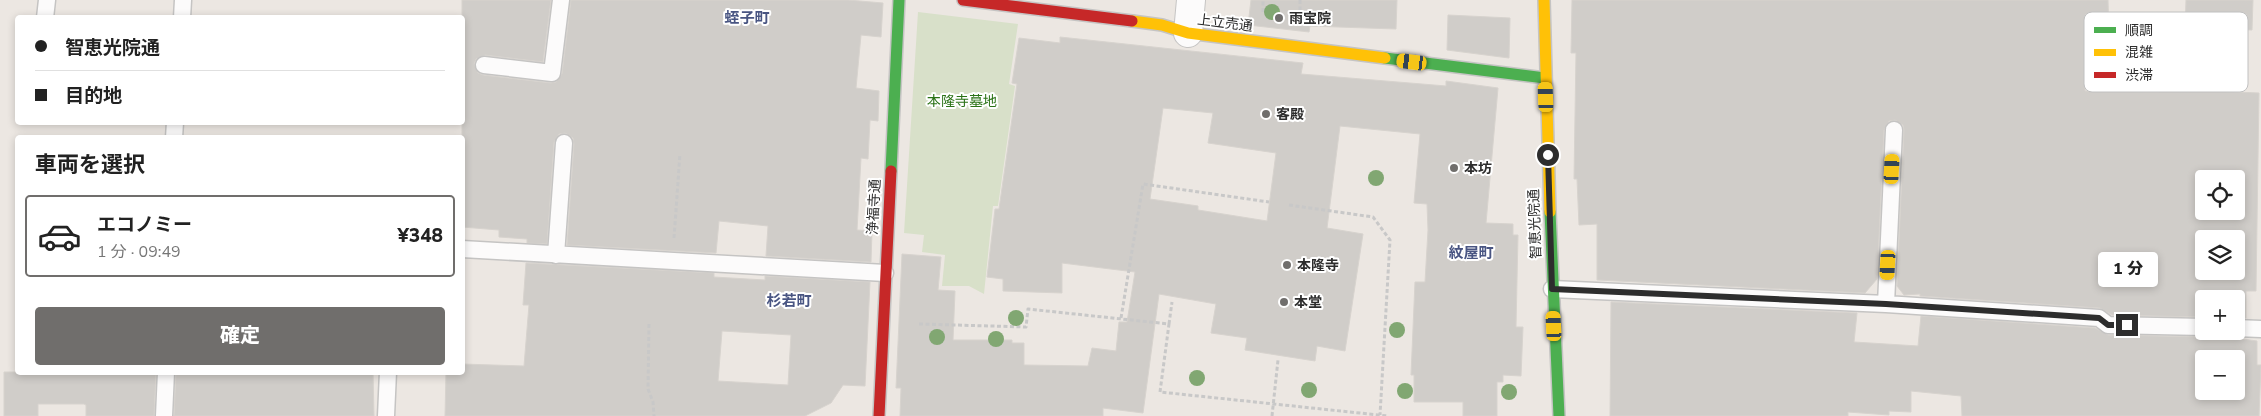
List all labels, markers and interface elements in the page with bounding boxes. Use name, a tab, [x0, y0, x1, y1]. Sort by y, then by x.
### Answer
district label: 蛭子町	[724, 8, 770, 28]
place label: 雨宝院	[1289, 9, 1331, 28]
street label: 上立売通	[1196, 10, 1254, 36]
marker: 雨宝院	[1273, 12, 1285, 24]
legend	[2084, 12, 2248, 92]
text: 順調	[2125, 21, 2153, 40]
text: 智恵光院通	[65, 35, 160, 61]
text: 混雑	[2125, 43, 2153, 62]
car	[1396, 53, 1427, 71]
text: 渋滞	[2125, 66, 2153, 85]
car	[1537, 82, 1554, 112]
text: 目的地	[65, 83, 122, 109]
park label: 本隆寺墓地	[927, 92, 997, 111]
place label: 客殿	[1276, 105, 1304, 124]
marker: 客殿	[1260, 108, 1272, 120]
route start	[1537, 144, 1559, 166]
text: 車両を選択	[35, 150, 145, 180]
car	[1883, 154, 1900, 184]
place label: 本坊	[1464, 159, 1492, 178]
marker: 本坊	[1448, 162, 1460, 174]
map controls	[2195, 170, 2245, 400]
button: locate	[2195, 170, 2245, 220]
street label: 浄福寺通	[863, 179, 885, 235]
street label: 智恵光院通	[1524, 189, 1546, 259]
text: エコノミー	[97, 212, 192, 238]
icon: car	[37, 214, 82, 259]
text: ¥348	[397, 223, 443, 249]
button: layers	[2195, 230, 2245, 280]
text: 1 分 · 09:49	[97, 241, 181, 263]
district label: 紋屋町	[1448, 243, 1494, 263]
car	[1879, 250, 1896, 280]
callout: 1 分	[2097, 252, 2157, 288]
place label: 本隆寺	[1297, 256, 1339, 275]
text: 1 分	[2113, 258, 2143, 280]
marker: 本隆寺	[1281, 259, 1293, 271]
button: +	[2195, 290, 2245, 340]
district label: 杉若町	[766, 291, 812, 311]
place label: 本堂	[1294, 293, 1322, 312]
marker: 本堂	[1278, 296, 1290, 308]
button: 確定	[35, 307, 445, 365]
car	[1545, 311, 1562, 341]
route end	[2116, 314, 2138, 336]
button: −	[2195, 350, 2245, 400]

